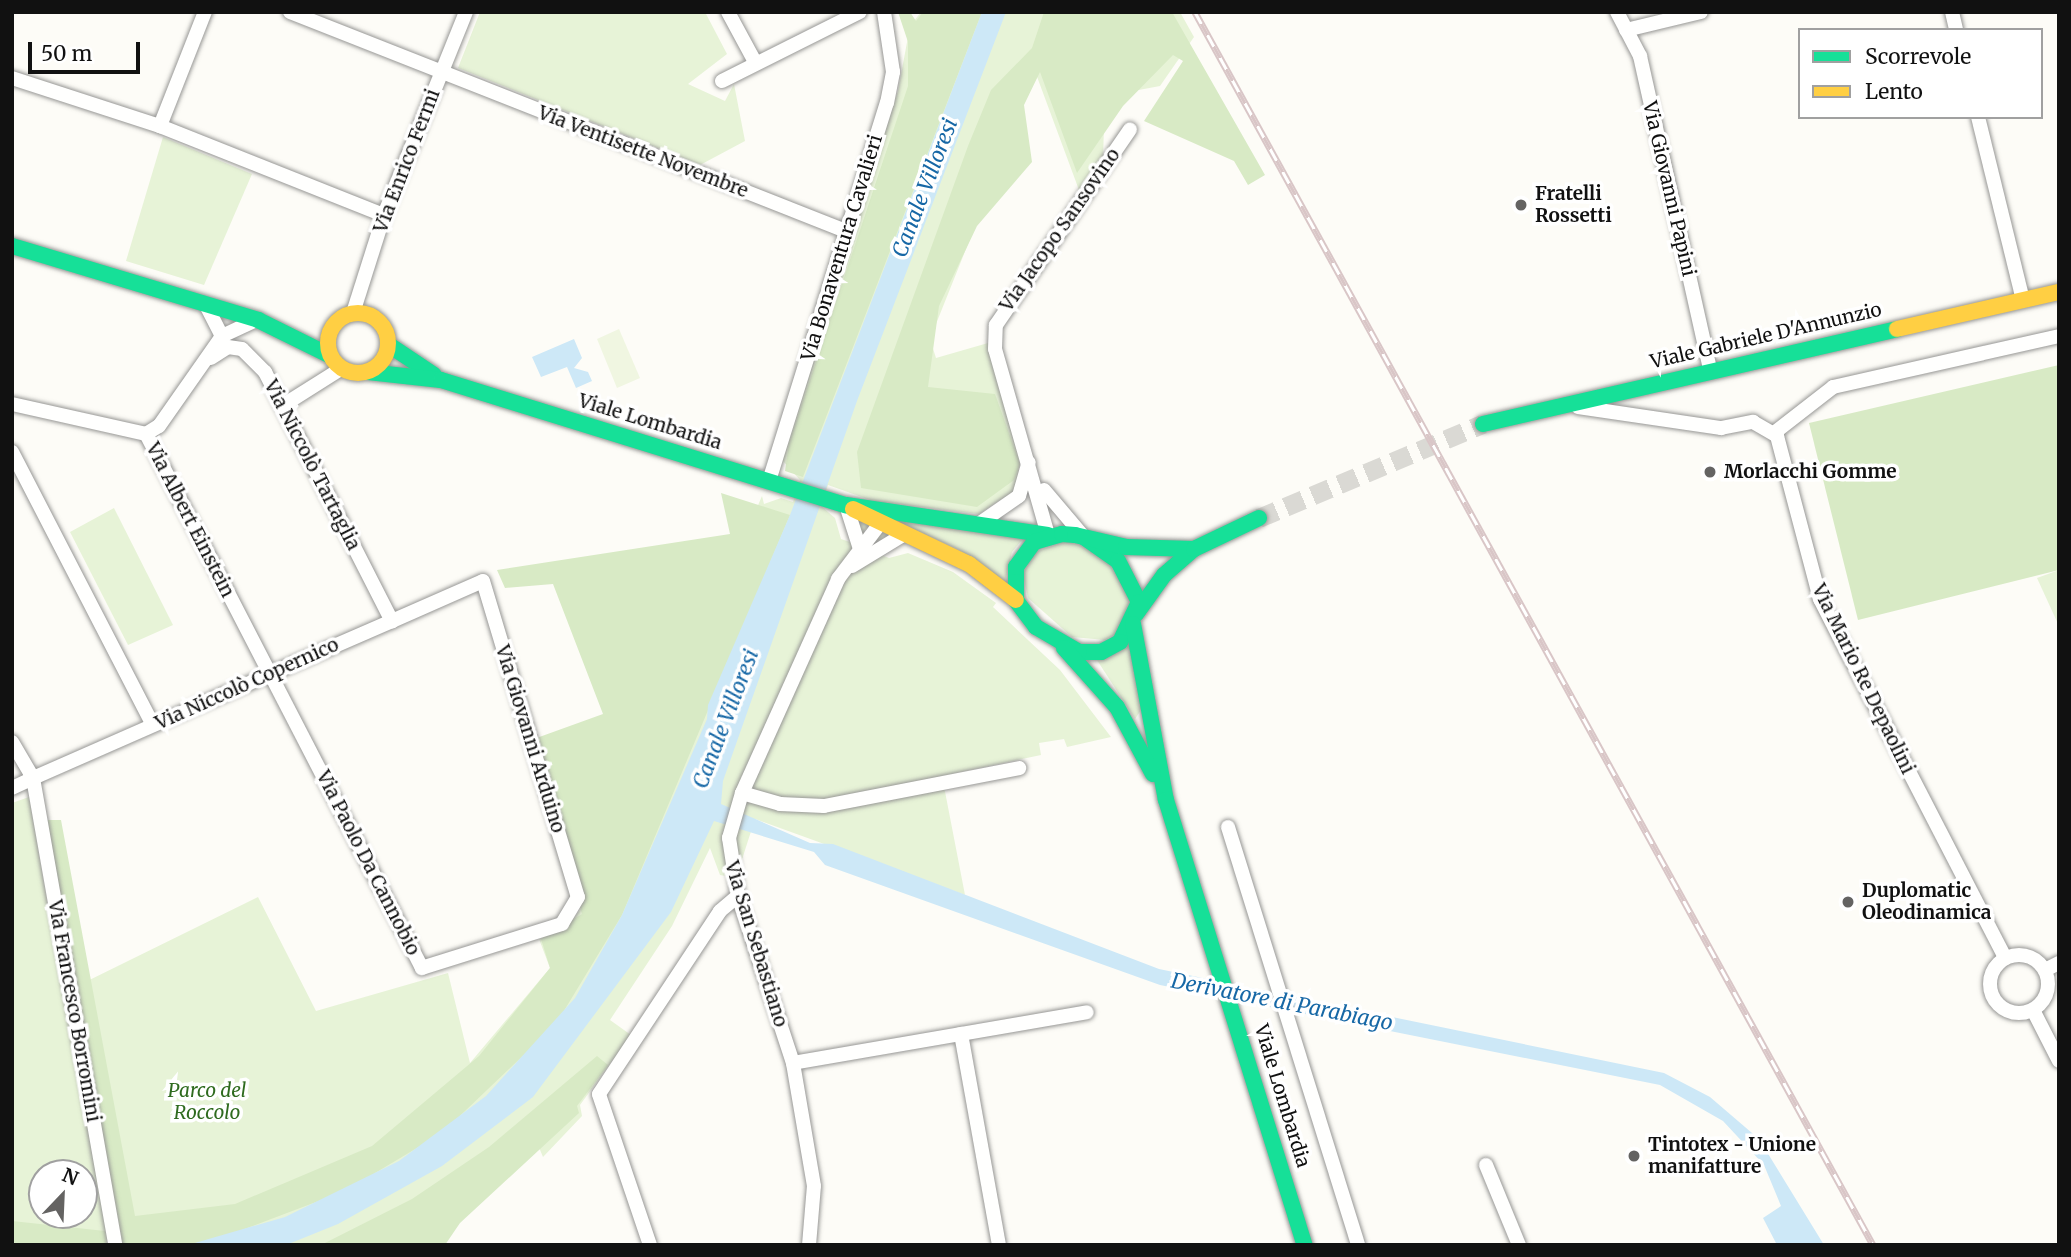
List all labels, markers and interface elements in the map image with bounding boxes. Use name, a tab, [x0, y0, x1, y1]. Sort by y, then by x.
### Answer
scale bar	[32, 28, 144, 72]
legend	[1798, 28, 2043, 119]
text: 50 m	[41, 40, 92, 67]
text: Scorrevole	[1865, 43, 1971, 70]
text: Lento	[1865, 78, 1923, 105]
street label: Via Enrico Fermi	[369, 86, 445, 236]
street label: Via Giovanni Papini	[1638, 99, 1700, 279]
street label: Via Ventisette Novembre	[535, 101, 751, 203]
water label: Canale Villoresi	[887, 115, 963, 261]
street label: Via Bonaventura Cavalieri	[797, 132, 887, 364]
street label: Via Jacopo Sansovino	[995, 144, 1125, 316]
place label: Fratelli Rossetti	[1535, 183, 1612, 227]
marker: Fratelli Rossetti	[1513, 197, 1529, 213]
street label: Viale Gabriele D'Annunzio	[1648, 298, 1884, 374]
street label: Via Niccolò Tartaglia	[259, 376, 365, 554]
street label: Viale Lombardia	[576, 389, 724, 455]
street label: Via Albert Einstein	[141, 439, 239, 601]
place label: Morlacchi Gomme	[1724, 461, 1897, 483]
marker: Morlacchi Gomme	[1702, 464, 1718, 480]
street label: Via Mario Re Depaolini	[1807, 580, 1919, 778]
street label: Via Niccolò Copernico	[152, 633, 342, 735]
street label: Via Giovanni Arduino	[491, 642, 569, 836]
water label: Canale Villoresi	[688, 646, 764, 792]
street label: Via Paolo Da Cannobio	[311, 767, 425, 959]
street label: Via San Sebastiano	[720, 858, 792, 1030]
place label: Duplomatic Oleodinamica	[1862, 880, 1991, 924]
marker: Duplomatic Oleodinamica	[1840, 894, 1856, 910]
street label: Via Francesco Borromini	[43, 898, 105, 1124]
water label: Derivatore di Parabiago	[1169, 968, 1395, 1036]
street label: Viale Lombardia	[1249, 1022, 1315, 1170]
park label: Parco del Roccolo	[168, 1080, 246, 1124]
place label: Tintotex - Unione manifatture	[1648, 1134, 1816, 1178]
marker: Tintotex - Unione manifatture	[1626, 1148, 1642, 1164]
north arrow	[28, 1159, 98, 1229]
text: N	[59, 1163, 82, 1190]

